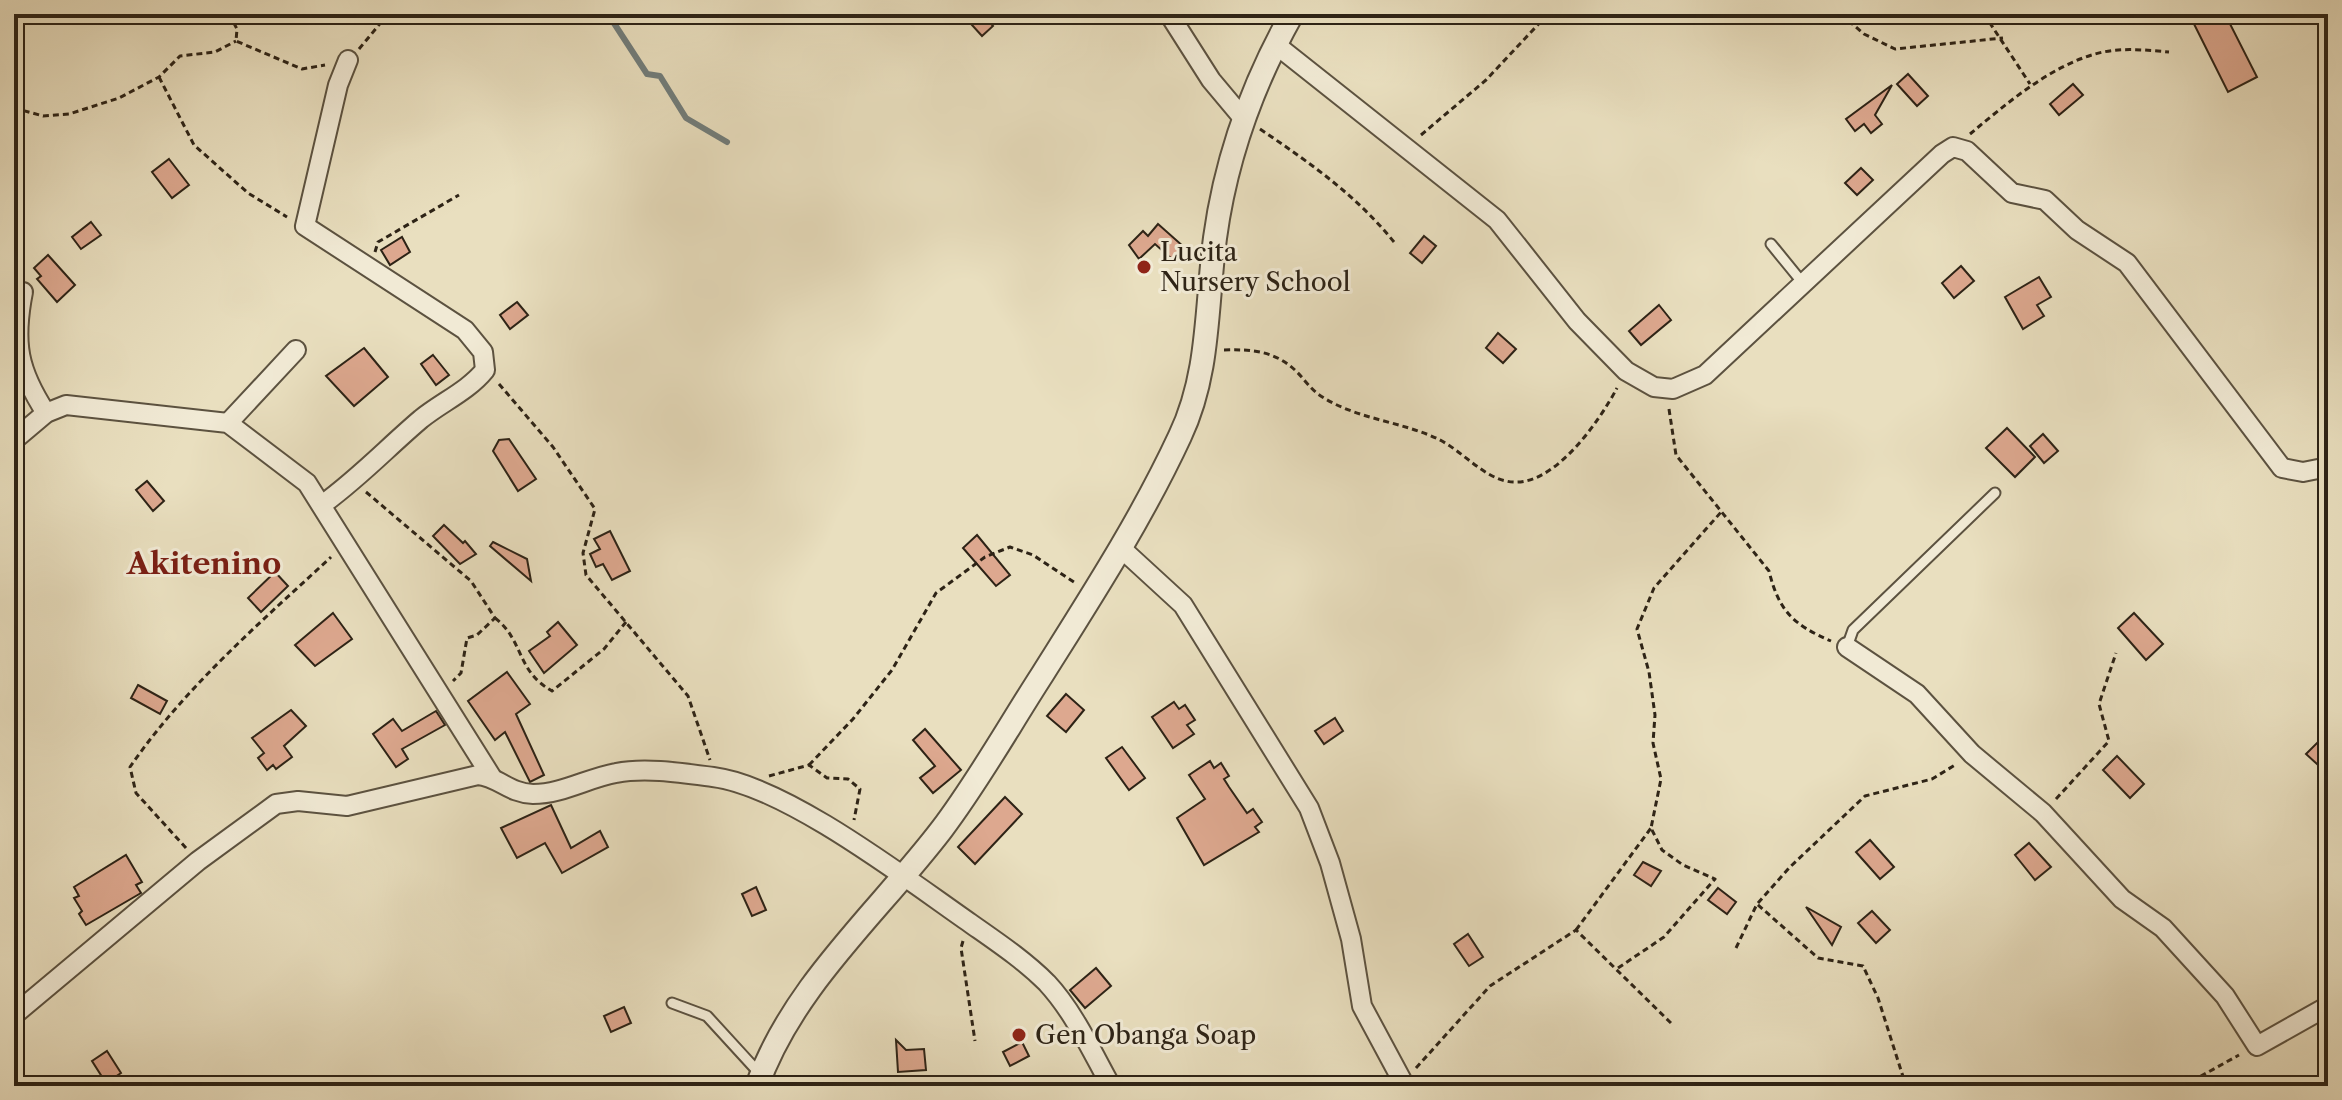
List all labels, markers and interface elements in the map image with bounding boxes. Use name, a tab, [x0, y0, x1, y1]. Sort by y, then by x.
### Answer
place label: Lucita Nursery School	[1160, 236, 1351, 298]
marker: Lucita Nursery School	[1135, 258, 1153, 276]
district label: Akitenino	[126, 545, 281, 582]
place label: Gen Obanga Soap	[1035, 1019, 1256, 1051]
marker: Gen Obanga Soap	[1010, 1026, 1028, 1044]

